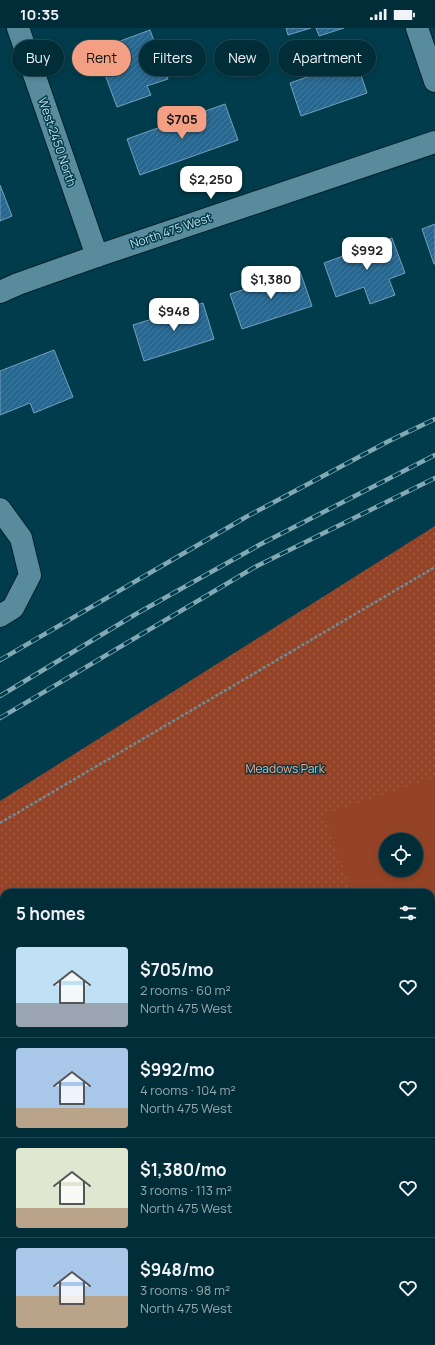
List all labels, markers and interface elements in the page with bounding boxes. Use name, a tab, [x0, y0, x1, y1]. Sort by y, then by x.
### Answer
text: 10:35	[20, 4, 59, 25]
chip: Buy	[12, 40, 64, 76]
chip: Rent	[72, 40, 131, 76]
chip: Filters	[139, 40, 206, 76]
chip: New	[214, 40, 270, 76]
chip: Apartment	[278, 40, 376, 76]
street label: West 2450 North	[34, 95, 81, 189]
pin: $705	[158, 106, 206, 140]
text: $705	[166, 110, 198, 128]
pin: $2,250	[178, 166, 244, 200]
text: $2,250	[189, 170, 233, 188]
street label: North 475 West	[128, 209, 214, 252]
pin: $992	[343, 237, 391, 271]
text: $992	[351, 241, 383, 259]
pin: $1,380	[238, 266, 304, 300]
text: $1,380	[250, 270, 292, 288]
pin: $948	[150, 298, 198, 332]
text: $948	[158, 302, 190, 320]
park label: Meadows Park	[245, 760, 326, 777]
map controls	[379, 833, 423, 877]
button: locate	[379, 833, 423, 877]
text: 5 homes	[16, 902, 85, 925]
icon: filters	[397, 902, 419, 924]
text: $705/mo	[140, 958, 213, 981]
icon: home	[48, 963, 96, 1011]
icon: heart	[397, 976, 419, 998]
text: 2 rooms · 60 m²	[140, 981, 231, 999]
text: North 475 West	[140, 999, 232, 1017]
text: $992/mo	[140, 1058, 214, 1081]
icon: home	[48, 1064, 96, 1112]
icon: heart	[397, 1077, 419, 1099]
text: 4 rooms · 104 m²	[140, 1081, 236, 1099]
text: North 475 West	[140, 1099, 232, 1117]
text: $1,380/mo	[140, 1158, 227, 1181]
icon: home	[48, 1164, 96, 1212]
icon: heart	[397, 1177, 419, 1199]
text: 3 rooms · 113 m²	[140, 1181, 232, 1199]
text: North 475 West	[140, 1199, 232, 1217]
text: $948/mo	[140, 1258, 215, 1281]
icon: home	[48, 1264, 96, 1312]
icon: heart	[397, 1277, 419, 1299]
text: 3 rooms · 98 m²	[140, 1281, 230, 1299]
text: North 475 West	[140, 1299, 232, 1317]

